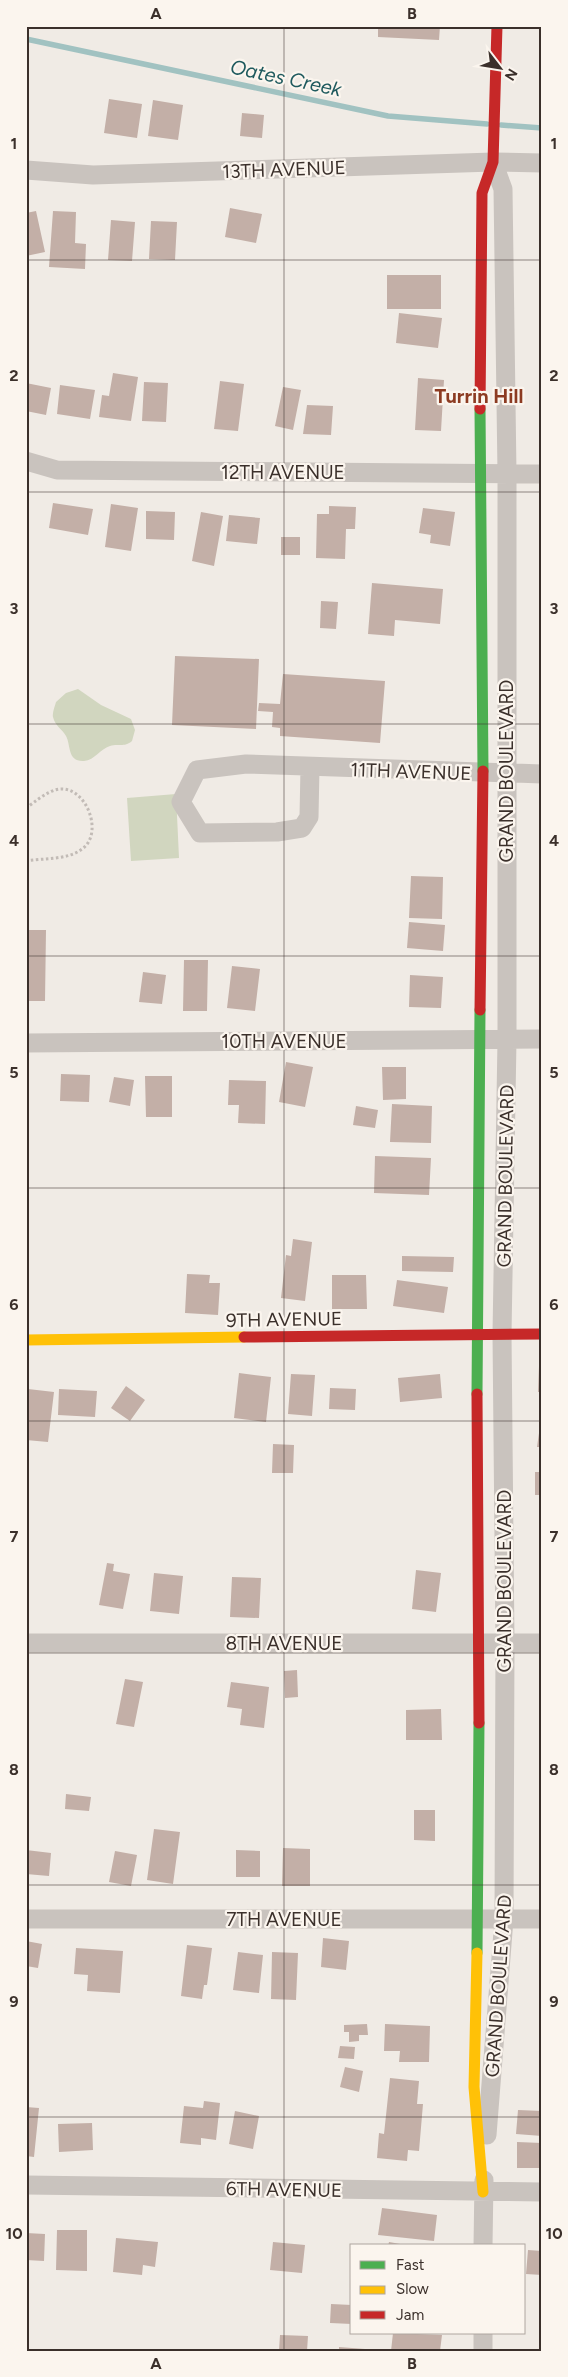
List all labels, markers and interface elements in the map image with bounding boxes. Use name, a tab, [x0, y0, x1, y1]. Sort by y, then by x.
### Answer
text: A	[150, 4, 162, 23]
text: B	[407, 4, 417, 23]
north arrow	[476, 42, 526, 92]
water label: Oates Creek	[228, 55, 345, 102]
text: N	[501, 65, 521, 83]
text: 1	[11, 134, 17, 153]
text: 1	[551, 134, 557, 153]
street label: 13TH AVENUE	[222, 156, 346, 183]
text: 2	[9, 366, 19, 385]
text: 2	[549, 366, 559, 385]
district label: Turrin Hill	[435, 384, 523, 408]
street label: 12TH AVENUE	[221, 461, 345, 484]
text: 3	[10, 599, 19, 618]
text: 3	[550, 599, 559, 618]
street label: GRAND BOULEVARD	[495, 680, 518, 862]
street label: 11TH AVENUE	[350, 758, 472, 785]
text: 4	[9, 831, 19, 850]
text: 4	[549, 831, 559, 850]
street label: 10TH AVENUE	[221, 1030, 347, 1053]
text: 5	[9, 1063, 19, 1082]
text: 5	[549, 1063, 559, 1082]
street label: GRAND BOULEVARD	[492, 1084, 519, 1268]
text: 6	[9, 1295, 19, 1314]
text: 6	[549, 1295, 559, 1314]
street label: 9TH AVENUE	[226, 1307, 342, 1332]
street label: GRAND BOULEVARD	[493, 1490, 516, 1672]
text: 7	[10, 1527, 19, 1546]
text: 7	[550, 1527, 559, 1546]
street label: 8TH AVENUE	[226, 1632, 342, 1655]
text: 8	[9, 1760, 19, 1779]
text: 8	[549, 1760, 559, 1779]
street label: GRAND BOULEVARD	[481, 1894, 516, 2078]
street label: 7TH AVENUE	[226, 1908, 342, 1931]
text: 9	[9, 1992, 19, 2011]
text: 9	[549, 1992, 559, 2011]
street label: 6TH AVENUE	[226, 2177, 342, 2202]
text: 10	[5, 2224, 23, 2243]
text: 10	[545, 2224, 563, 2243]
legend	[350, 2244, 526, 2334]
text: Fast	[396, 2256, 425, 2274]
text: Slow	[396, 2280, 429, 2298]
text: Jam	[396, 2306, 424, 2324]
text: A	[150, 2354, 162, 2373]
text: B	[407, 2354, 417, 2373]

